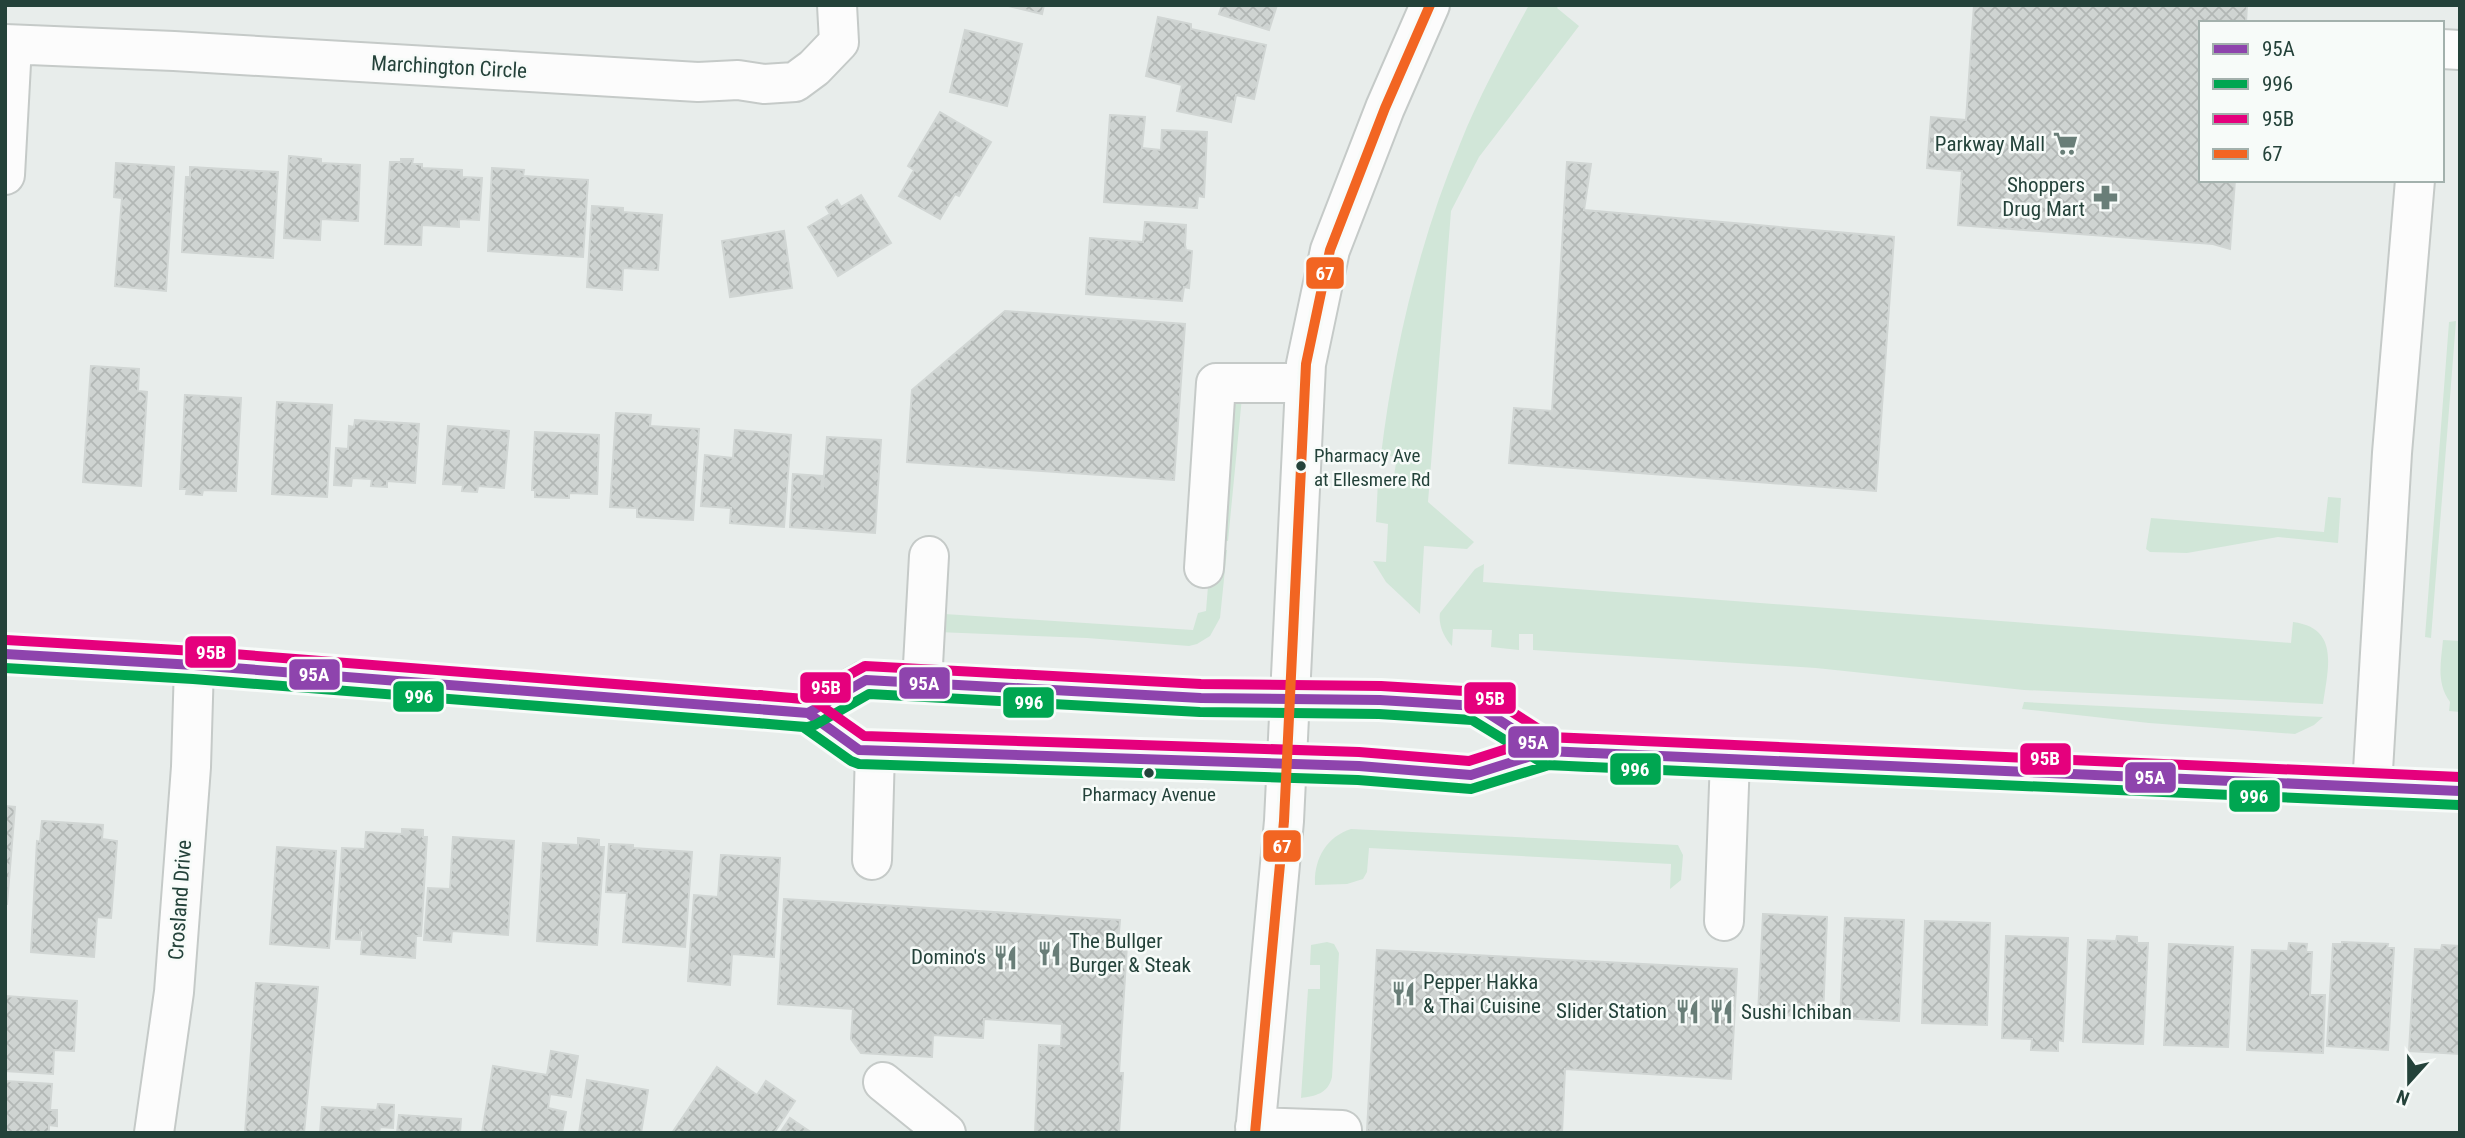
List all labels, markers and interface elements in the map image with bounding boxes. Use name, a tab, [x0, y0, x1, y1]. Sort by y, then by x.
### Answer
legend	[2199, 21, 2444, 182]
text: 95A	[2262, 37, 2295, 61]
street label: Marchington Circle	[370, 51, 528, 83]
text: 996	[2262, 72, 2293, 96]
text: 95B	[2262, 107, 2294, 131]
supermarket icon: Parkway Mall	[2051, 130, 2079, 158]
place label: Parkway Mall	[1935, 132, 2045, 156]
text: 67	[2262, 142, 2283, 166]
place label: Shoppers Drug Mart	[2002, 173, 2085, 221]
pharmacy icon: Shoppers Drug Mart	[2091, 183, 2119, 211]
line badge: 67	[1305, 256, 1345, 290]
text: 67	[1315, 262, 1335, 285]
place label: Pharmacy Ave at Ellesmere Rd	[1314, 444, 1430, 491]
marker: Pharmacy Ave at Ellesmere Rd	[1294, 459, 1308, 473]
line badge: 95B	[184, 635, 237, 669]
text: 95B	[196, 641, 226, 664]
line badge: 95A	[288, 658, 341, 691]
text: 95A	[299, 663, 330, 686]
line badge: 95A	[898, 666, 951, 700]
line badge: 95B	[799, 671, 852, 704]
text: 95A	[909, 672, 940, 695]
text: 95B	[811, 676, 841, 699]
line badge: 996	[392, 680, 445, 713]
line badge: 95B	[1463, 681, 1517, 715]
text: 996	[405, 685, 433, 708]
line badge: 996	[1002, 686, 1055, 719]
text: 95B	[1475, 687, 1505, 710]
text: 996	[1015, 691, 1043, 714]
line badge: 95A	[1507, 725, 1560, 759]
text: 95A	[1518, 731, 1549, 754]
line badge: 95B	[2019, 742, 2072, 776]
text: 95B	[2030, 747, 2060, 770]
line badge: 996	[1609, 752, 1662, 786]
text: 996	[1621, 758, 1649, 781]
line badge: 95A	[2124, 761, 2177, 794]
marker: Pharmacy Avenue	[1142, 766, 1156, 780]
text: 95A	[2135, 766, 2166, 789]
line badge: 996	[2228, 779, 2281, 813]
place label: Pharmacy Avenue	[1082, 783, 1216, 806]
text: 996	[2240, 785, 2268, 808]
line badge: 67	[1262, 829, 1302, 863]
text: 67	[1272, 835, 1292, 858]
street label: Crosland Drive	[164, 839, 196, 961]
place label: The Bullger Burger & Steak	[1069, 929, 1191, 977]
restaurant icon: The Bullger Burger & Steak	[1035, 939, 1063, 967]
restaurant icon: Domino's	[992, 943, 1020, 971]
place label: Domino's	[911, 945, 986, 969]
place label: Pepper Hakka & Thai Cuisine	[1423, 970, 1541, 1018]
restaurant icon: Pepper Hakka & Thai Cuisine	[1389, 980, 1417, 1008]
restaurant icon: Slider Station	[1673, 997, 1701, 1025]
restaurant icon: Sushi Ichiban	[1707, 998, 1735, 1026]
place label: Slider Station	[1556, 999, 1667, 1023]
place label: Sushi Ichiban	[1741, 1000, 1852, 1024]
north arrow	[2374, 1047, 2444, 1117]
text: N	[2394, 1085, 2413, 1110]

